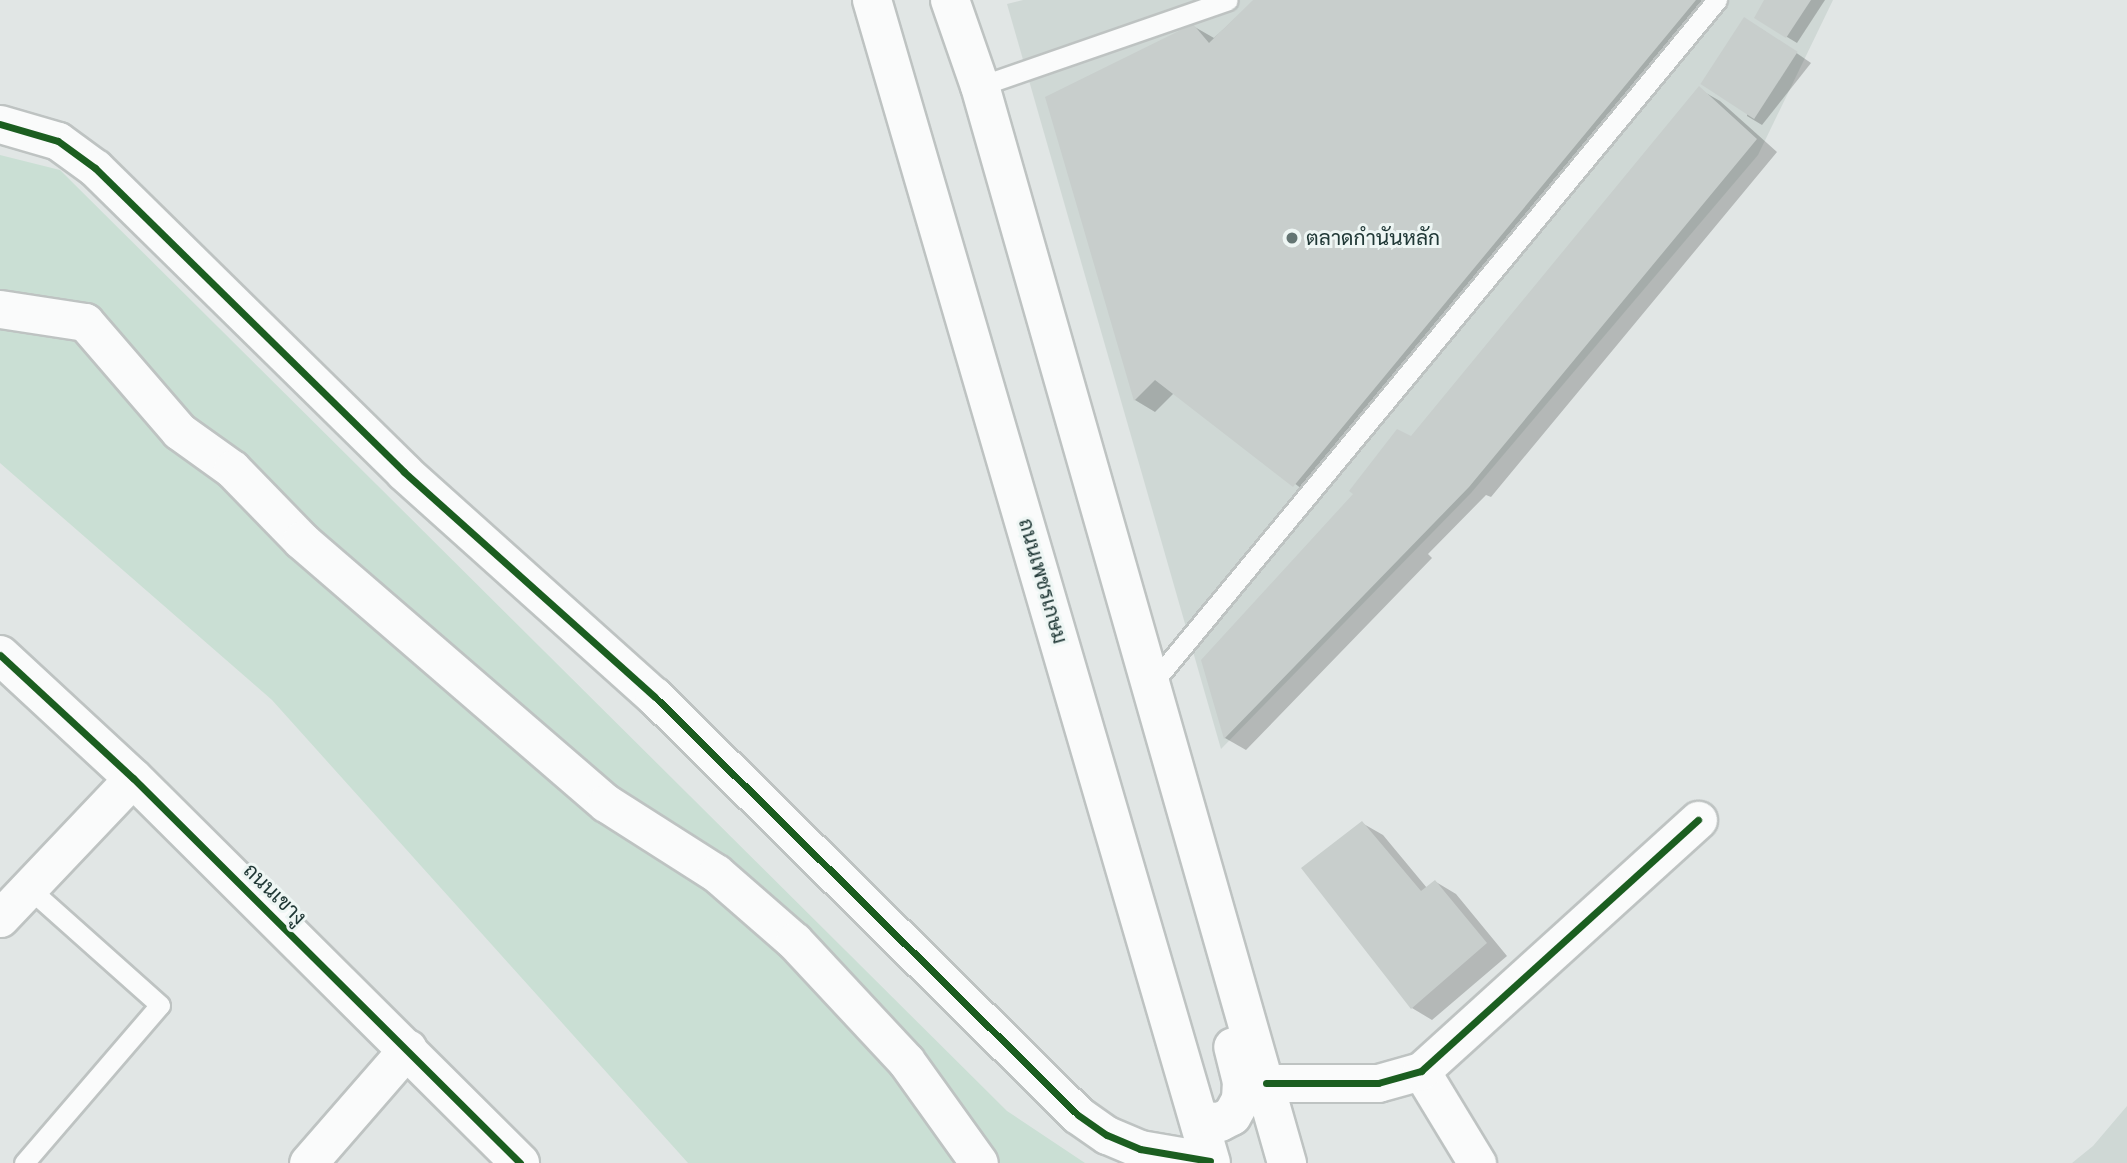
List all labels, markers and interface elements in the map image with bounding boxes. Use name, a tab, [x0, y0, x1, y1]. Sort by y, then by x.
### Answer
place label: ตลาดกำนันหลัก	[1306, 225, 1440, 251]
marker: ตลาดกำนันหลัก	[1284, 230, 1300, 246]
street label: ถนนเพชรเกษม	[1013, 515, 1073, 647]
street label: ถนนเขางู	[238, 858, 312, 930]

